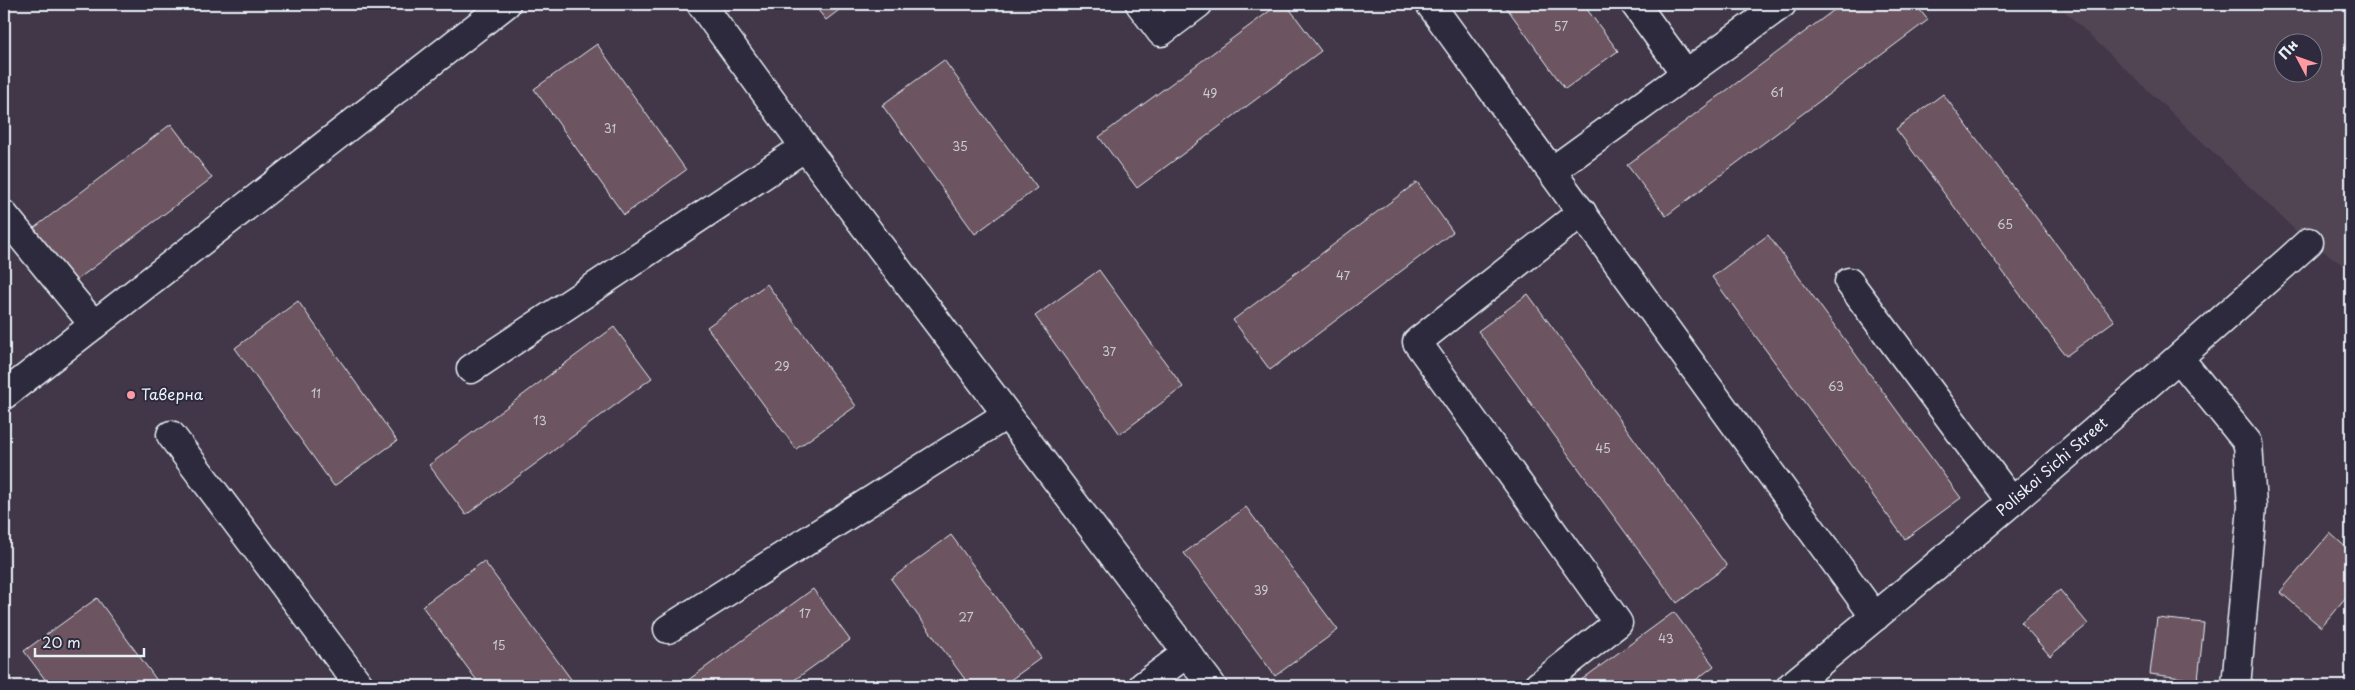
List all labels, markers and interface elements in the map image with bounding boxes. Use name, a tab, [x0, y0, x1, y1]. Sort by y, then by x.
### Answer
house number: 57	[1554, 17, 1568, 35]
north arrow	[2272, 32, 2322, 82]
text: Пн	[2273, 35, 2302, 64]
house number: 61	[1770, 83, 1784, 101]
house number: 49	[1203, 84, 1217, 102]
house number: 31	[604, 119, 616, 137]
house number: 35	[952, 137, 968, 155]
house number: 65	[1997, 215, 2013, 233]
house number: 47	[1336, 266, 1351, 284]
house number: 37	[1102, 342, 1117, 360]
house number: 29	[774, 357, 790, 375]
house number: 63	[1828, 377, 1844, 395]
place label: Таверна	[141, 382, 204, 405]
house number: 11	[311, 384, 321, 402]
marker: Таверна	[125, 389, 137, 401]
house number: 13	[533, 411, 547, 429]
street label: Poliskoi Sichi Street	[1990, 411, 2112, 521]
house number: 45	[1595, 439, 1611, 457]
house number: 39	[1254, 581, 1268, 599]
house number: 17	[799, 604, 811, 622]
house number: 27	[959, 608, 974, 626]
scale bar	[35, 625, 144, 657]
house number: 43	[1658, 629, 1674, 647]
text: 20 m	[42, 630, 81, 653]
house number: 15	[492, 636, 506, 654]

